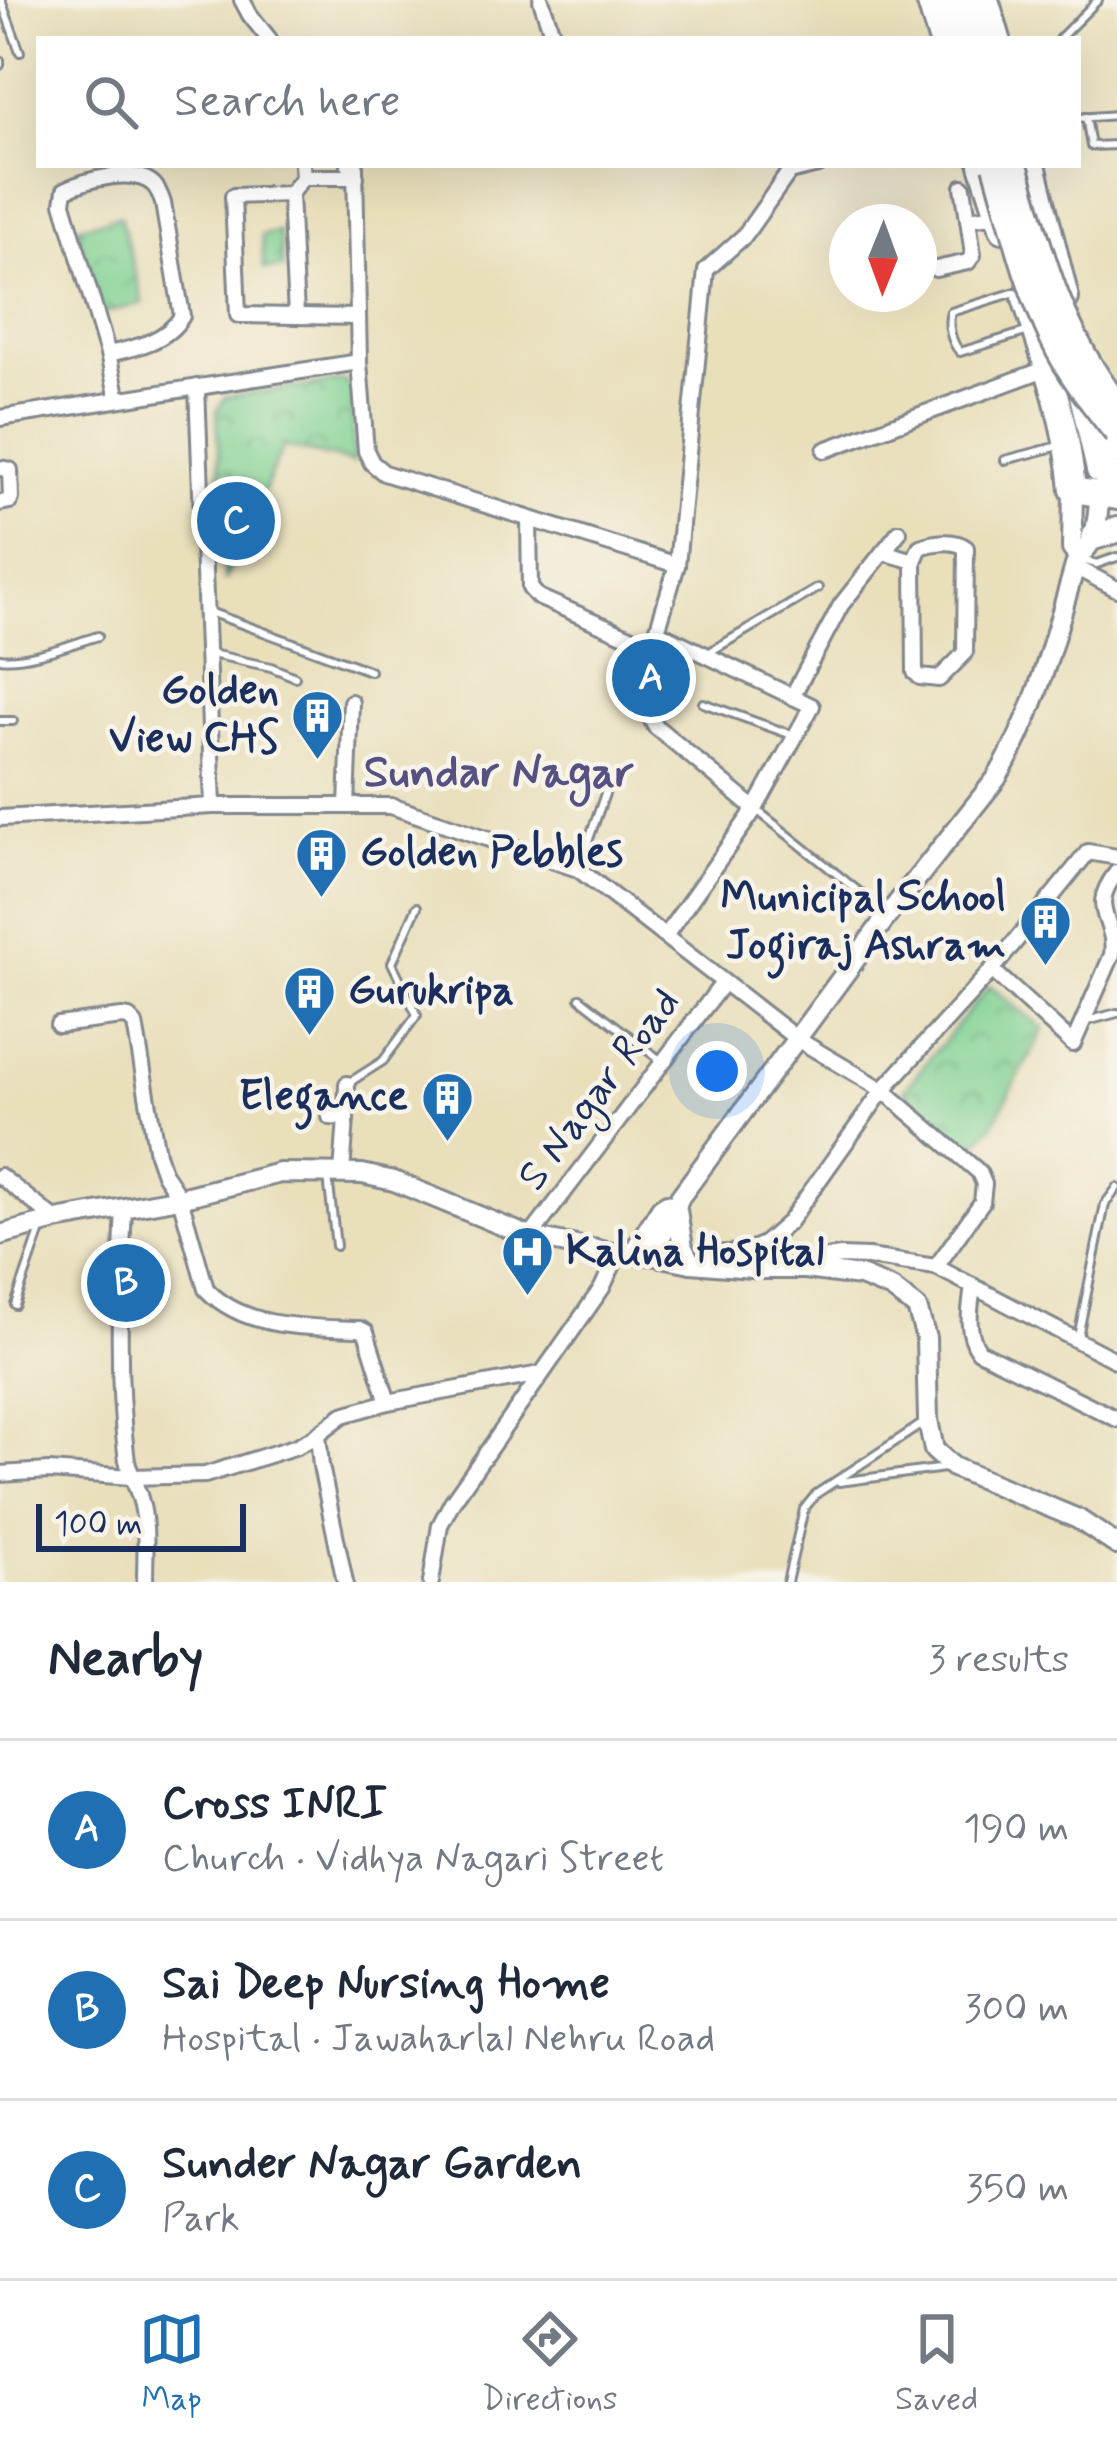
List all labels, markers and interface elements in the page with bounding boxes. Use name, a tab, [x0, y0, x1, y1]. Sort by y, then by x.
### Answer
search box	[36, 36, 1081, 168]
icon: search	[78, 69, 144, 135]
text: Search here	[174, 73, 401, 132]
north arrow	[829, 204, 937, 312]
pin: C	[197, 476, 275, 566]
pin: A	[612, 633, 690, 723]
place label: Golden View CHS	[109, 664, 280, 767]
building icon: Golden View CHS	[290, 687, 346, 761]
district label: Sundar Nagar	[364, 744, 634, 807]
building icon: Golden Pebbles	[293, 825, 349, 899]
place label: Golden Pebbles	[360, 826, 623, 881]
place label: Municipal School Jogiraj Ashram	[721, 871, 1006, 979]
building icon: Municipal School Jogiraj Ashram	[1017, 894, 1073, 968]
building icon: Gurukripa	[281, 963, 337, 1037]
place label: Gurukripa	[348, 964, 514, 1019]
street label: S Nagar Road	[506, 978, 696, 1204]
your location	[687, 1041, 747, 1101]
building icon: Elegance	[419, 1069, 475, 1143]
place label: Elegance	[239, 1070, 408, 1130]
hospital icon: Kalina Hospital	[499, 1224, 555, 1298]
place label: Kalina Hospital	[566, 1225, 824, 1280]
pin: B	[87, 1238, 165, 1328]
scale bar	[36, 1498, 246, 1551]
text: 100 m	[54, 1503, 143, 1547]
text: Nearby	[48, 1627, 203, 1693]
text: 3 results	[928, 1635, 1069, 1686]
text: Cross INRI	[162, 1775, 387, 1834]
text: A	[74, 1804, 100, 1855]
text: 190 m	[963, 1804, 1069, 1855]
text: Church · Vidhya Nagari Street	[162, 1834, 664, 1885]
text: Sai Deep Nursing Home	[162, 1955, 610, 2014]
text: B	[75, 1984, 99, 2035]
text: 300 m	[964, 1984, 1069, 2035]
text: Hospital · Jawaharlal Nehru Road	[162, 2014, 715, 2065]
text: Sunder Nagar Garden	[162, 2135, 582, 2194]
text: C	[73, 2164, 101, 2215]
text: 350 m	[966, 2164, 1069, 2215]
text: Park	[162, 2194, 240, 2245]
tab: Map	[139, 2306, 205, 2422]
tab: Directions	[482, 2306, 618, 2422]
tab: Saved	[895, 2306, 978, 2422]

